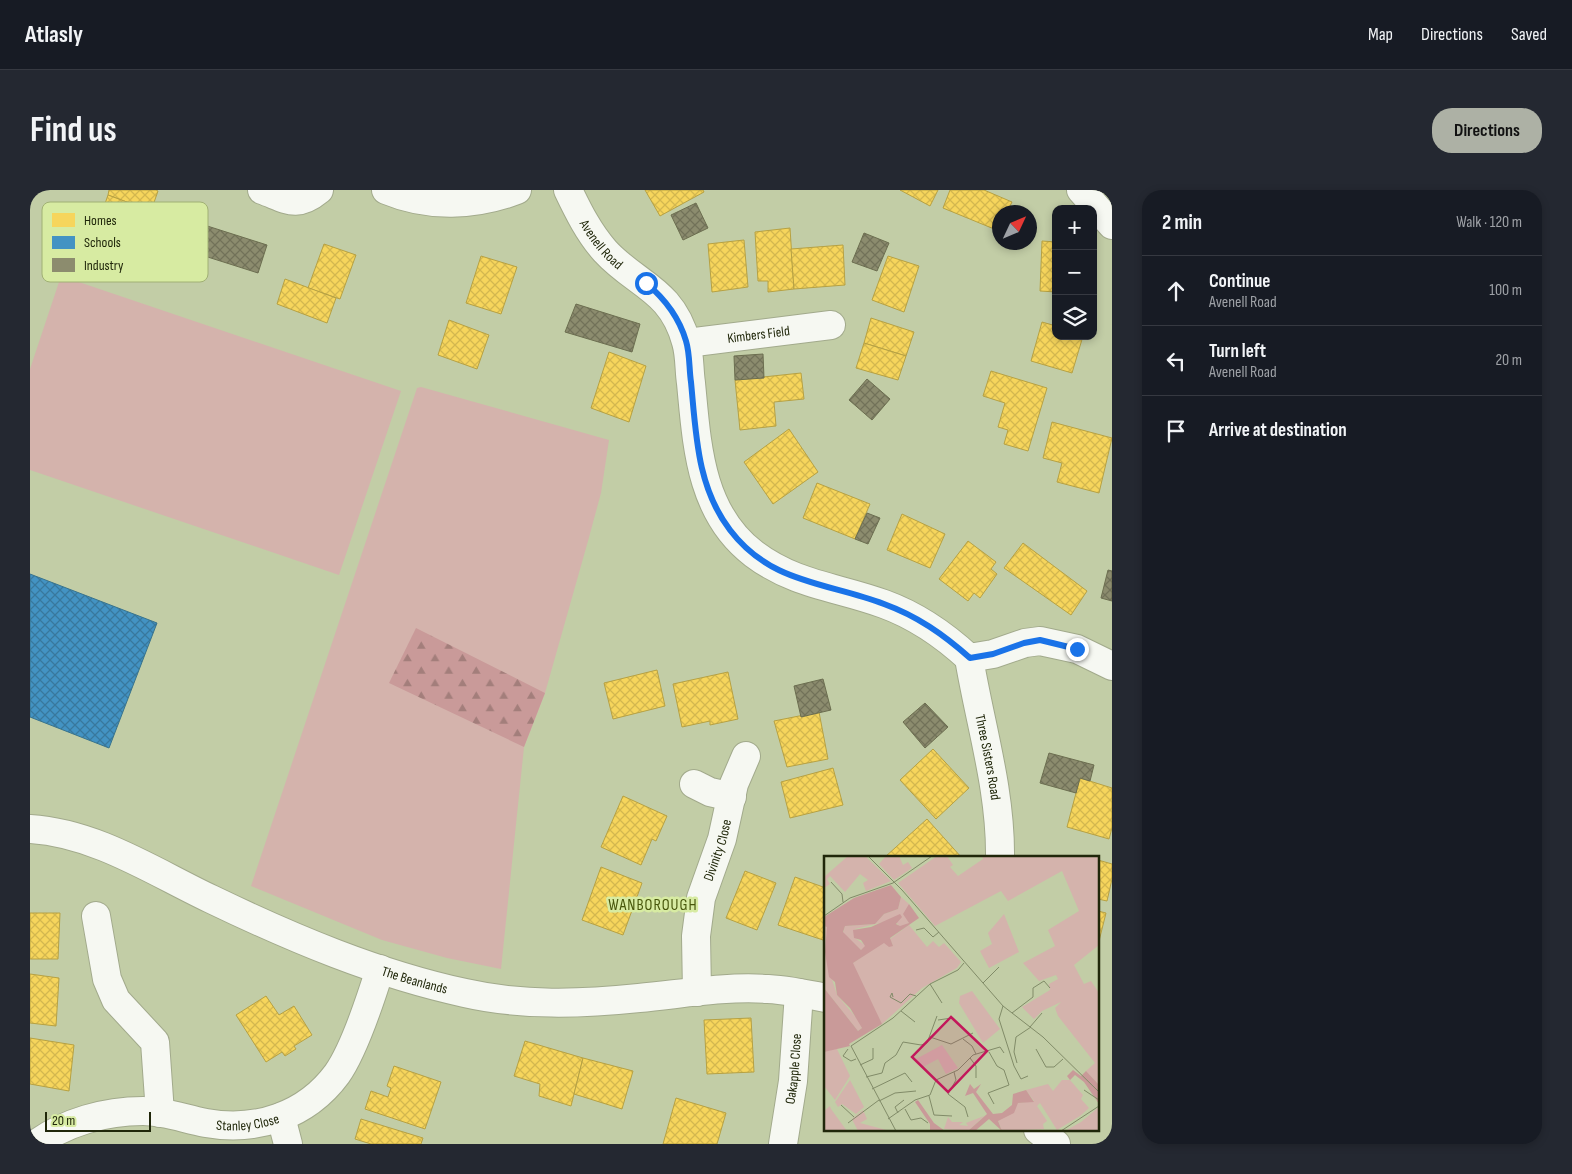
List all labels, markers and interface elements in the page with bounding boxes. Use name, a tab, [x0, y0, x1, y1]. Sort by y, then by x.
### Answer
text: Atlasly	[25, 20, 83, 49]
text: Map	[1368, 24, 1393, 45]
text: Directions	[1421, 24, 1483, 45]
text: Saved	[1511, 24, 1547, 45]
button: Directions	[1432, 108, 1542, 153]
text: Find us	[30, 109, 117, 152]
legend	[42, 202, 208, 282]
north arrow	[992, 205, 1037, 250]
map controls	[1052, 205, 1097, 340]
button: +	[1052, 205, 1097, 250]
text: 2 min	[1162, 210, 1202, 235]
text: Homes	[84, 212, 117, 229]
text: Walk · 120 m	[1456, 213, 1522, 232]
street label: Avenell Road	[576, 215, 627, 273]
text: Schools	[84, 234, 121, 251]
button: −	[1052, 250, 1097, 295]
text: Industry	[84, 257, 124, 274]
text: Continue	[1209, 270, 1270, 293]
route start	[635, 272, 658, 295]
icon: ahead	[1162, 277, 1190, 305]
text: 100 m	[1489, 281, 1522, 300]
text: Avenell Road	[1209, 293, 1277, 312]
button: layers	[1052, 295, 1097, 340]
street label: Kimbers Field	[726, 322, 791, 346]
text: Turn left	[1209, 340, 1266, 363]
icon: left	[1162, 347, 1190, 375]
text: 20 m	[1495, 351, 1522, 370]
text: Avenell Road	[1209, 363, 1277, 382]
icon: arrive	[1162, 417, 1190, 445]
text: Arrive at destination	[1209, 419, 1347, 442]
route end	[1066, 638, 1089, 661]
street label: Three Sisters Road	[972, 713, 1005, 801]
street label: Divinity Close	[699, 818, 735, 883]
inset map	[824, 856, 1100, 1132]
district label: WANBOROUGH	[608, 896, 698, 915]
street label: The Beanlands	[380, 962, 449, 997]
street label: Oakapple Close	[781, 1033, 805, 1105]
scale bar	[45, 1109, 151, 1132]
street label: Stanley Close	[215, 1110, 281, 1134]
text: 20 m	[52, 1112, 75, 1129]

